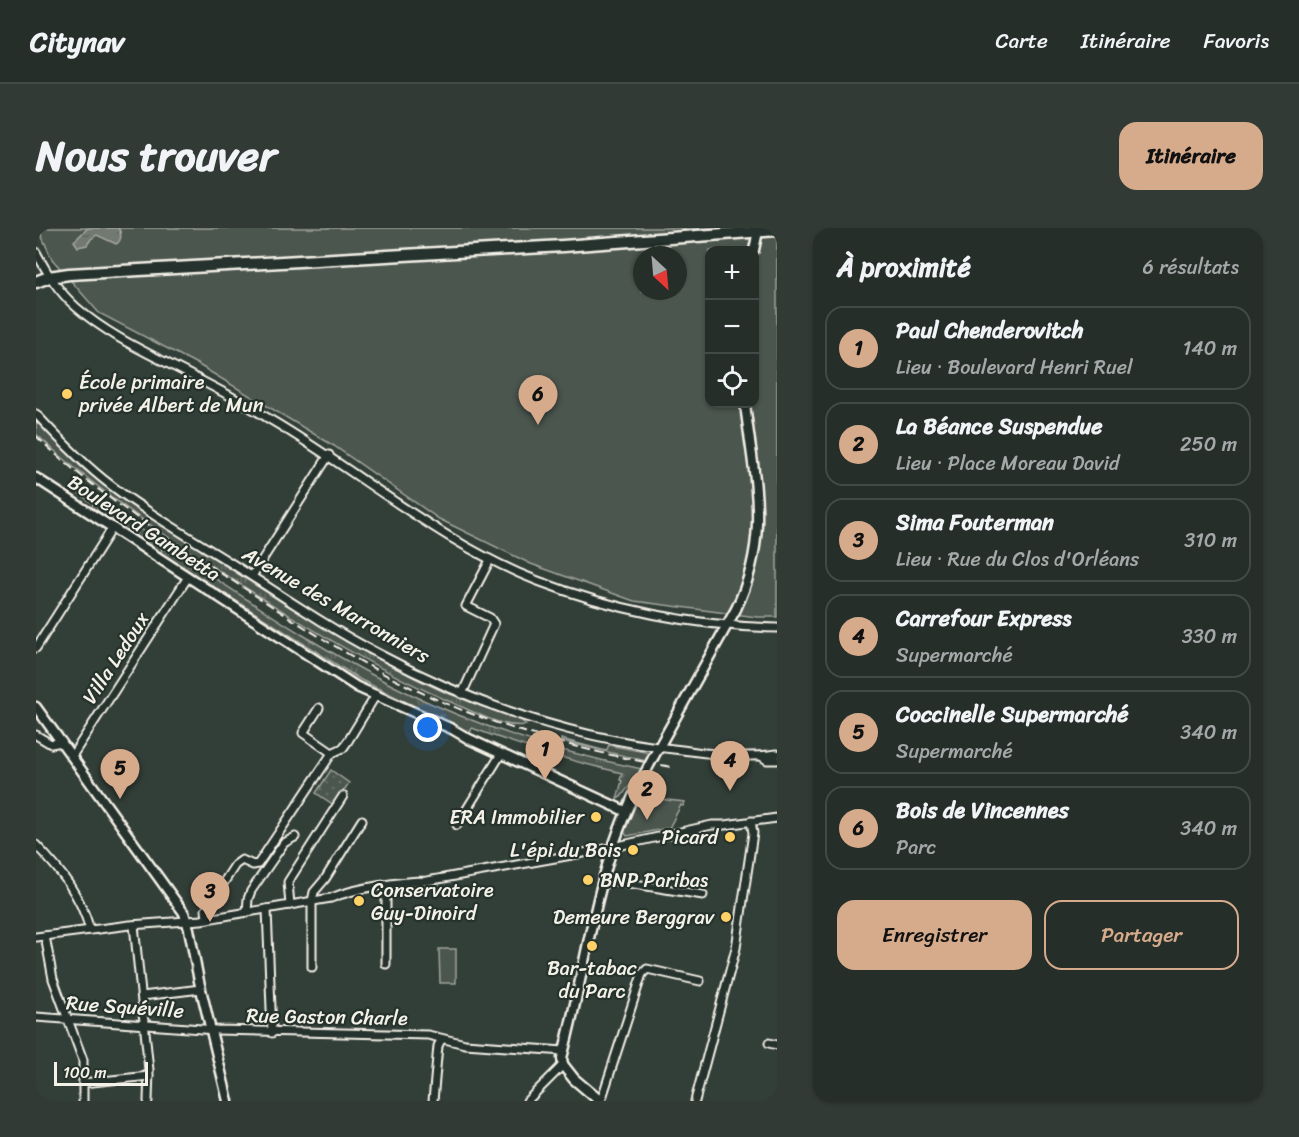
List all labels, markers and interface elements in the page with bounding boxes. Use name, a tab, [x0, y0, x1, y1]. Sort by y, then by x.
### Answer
text: Citynav	[30, 17, 124, 66]
text: Carte	[996, 22, 1048, 60]
text: Itinéraire	[1081, 22, 1171, 60]
text: Favoris	[1204, 22, 1269, 60]
text: Nous trouver	[36, 119, 276, 193]
button: Itinéraire	[1119, 122, 1263, 190]
text: À proximité	[837, 244, 971, 290]
north arrow	[633, 246, 687, 300]
map controls	[705, 246, 759, 408]
button: +	[705, 246, 759, 300]
text: 6 résultats	[1143, 250, 1239, 285]
button: −	[705, 300, 759, 354]
text: Paul Chenderovitch	[896, 311, 1084, 350]
text: 1	[854, 331, 863, 366]
text: 140 m	[1183, 331, 1237, 366]
text: Lieu · Boulevard Henri Ruel	[896, 350, 1133, 385]
button: locate	[705, 354, 759, 408]
place label: École primaire privée Albert de Mun	[78, 365, 264, 423]
pin: 6	[518, 376, 558, 425]
marker: École primaire privée Albert de Mun	[60, 387, 74, 401]
text: La Béance Suspendue	[896, 407, 1103, 446]
text: 2	[853, 427, 864, 462]
text: 250 m	[1180, 427, 1237, 462]
text: Lieu · Place Moreau David	[896, 446, 1120, 481]
street label: Boulevard Gambetta	[60, 465, 228, 591]
text: Sima Fouterman	[896, 503, 1054, 542]
text: 3	[853, 523, 864, 558]
text: 310 m	[1184, 523, 1237, 558]
street label: Avenue des Marronniers	[235, 536, 437, 673]
text: Lieu · Rue du Clos d'Orléans	[896, 542, 1139, 577]
text: Carrefour Express	[896, 599, 1072, 638]
street label: Villa Ledoux	[73, 604, 160, 711]
text: 4	[852, 619, 865, 654]
text: 330 m	[1182, 619, 1237, 654]
text: Supermarché	[896, 638, 1013, 673]
text: Coccinelle Supermarché	[896, 695, 1129, 734]
your location	[413, 713, 442, 742]
text: 5	[852, 715, 865, 750]
text: 340 m	[1180, 715, 1237, 750]
pin: 1	[526, 730, 564, 780]
text: Supermarché	[896, 734, 1013, 769]
pin: 4	[710, 742, 750, 791]
pin: 5	[100, 750, 140, 799]
pin: 2	[628, 770, 666, 820]
text: Bois de Vincennes	[896, 791, 1069, 830]
place label: ERA Immobilier	[450, 800, 586, 835]
marker: ERA Immobilier	[589, 810, 603, 824]
text: 6	[853, 811, 864, 846]
text: 340 m	[1180, 811, 1237, 846]
place label: Picard	[662, 820, 719, 855]
marker: Picard	[723, 830, 737, 844]
text: Parc	[896, 830, 936, 865]
place label: L'épi du Bois	[510, 833, 622, 868]
marker: L'épi du Bois	[626, 843, 640, 857]
place label: BNP Paribas	[600, 863, 709, 898]
pin: 3	[190, 872, 230, 922]
place label: Conservatoire Guy-Dinoird	[371, 873, 494, 931]
marker: BNP Paribas	[581, 873, 595, 887]
marker: Conservatoire Guy-Dinoird	[352, 894, 366, 908]
place label: Demeure Berggrav	[553, 900, 716, 935]
button: Enregistrer	[837, 900, 1032, 970]
button: Partager	[1044, 900, 1239, 970]
marker: Demeure Berggrav	[719, 910, 733, 924]
marker: Bar-tabac du Parc	[585, 939, 599, 953]
place label: Bar-tabac du Parc	[547, 951, 637, 1009]
street label: Rue Squéville	[65, 985, 185, 1029]
street label: Rue Gaston Charle	[246, 998, 408, 1036]
text: 100 m	[63, 1058, 107, 1087]
scale bar	[54, 1059, 148, 1086]

